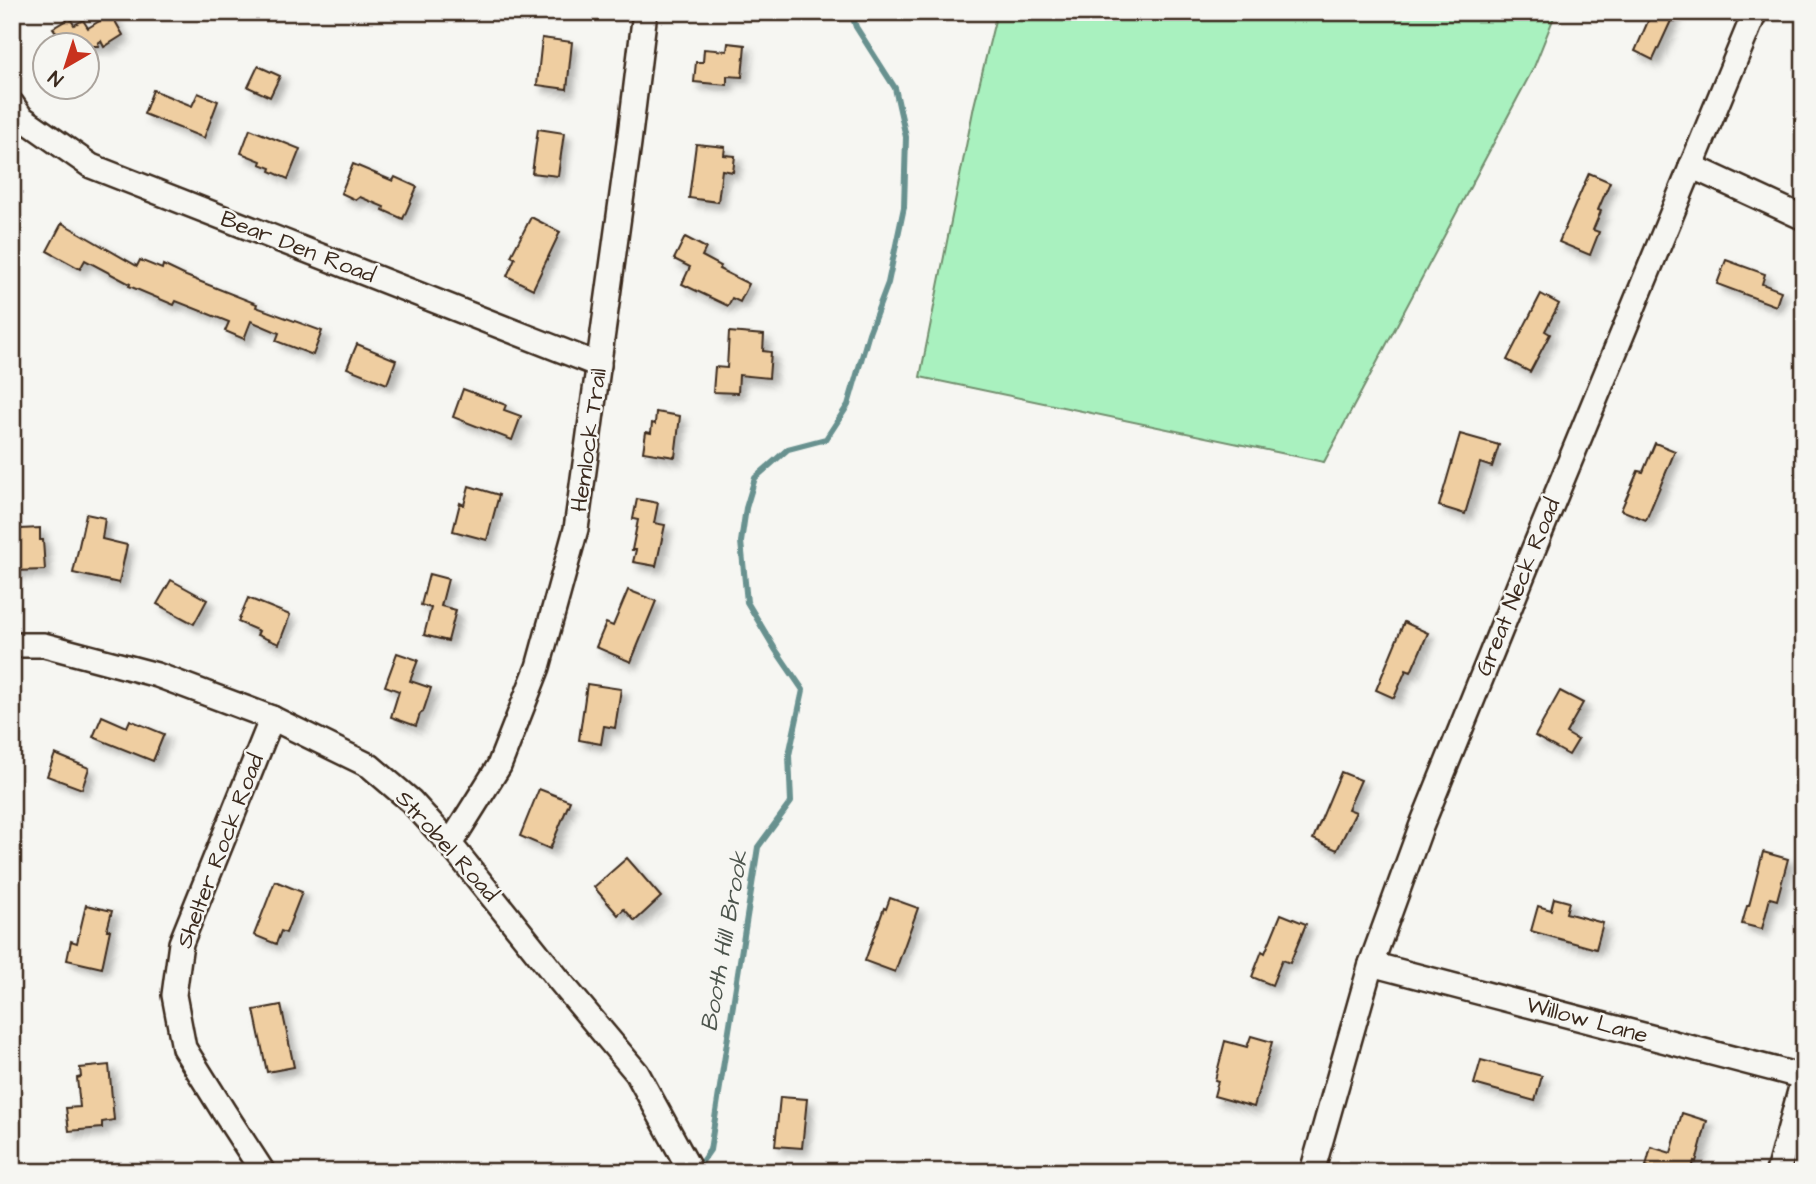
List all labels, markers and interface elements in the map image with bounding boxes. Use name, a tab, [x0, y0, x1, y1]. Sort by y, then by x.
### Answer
north arrow	[32, 32, 102, 102]
text: N	[43, 64, 69, 92]
street label: Bear Den Road	[216, 203, 380, 291]
street label: Hemlock Trail	[563, 366, 615, 514]
street label: Great Neck Road	[1468, 493, 1568, 681]
street label: Shelter Rock Road	[168, 749, 272, 953]
street label: Strobel Road	[388, 783, 506, 909]
water label: Booth Hill Brook	[692, 847, 758, 1034]
street label: Willow Lane	[1523, 988, 1651, 1052]

